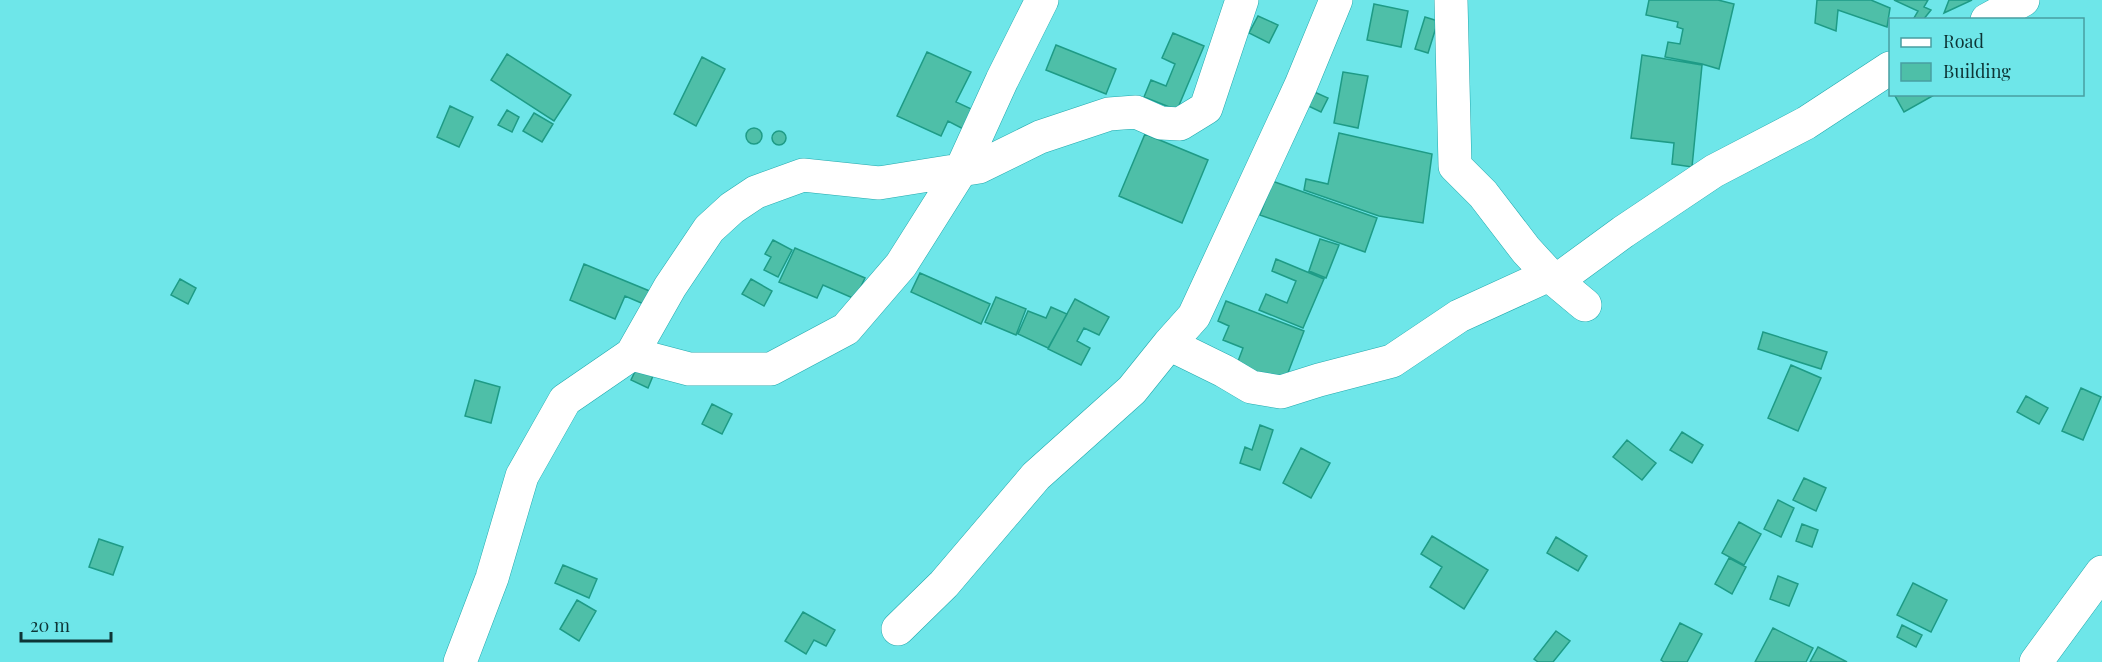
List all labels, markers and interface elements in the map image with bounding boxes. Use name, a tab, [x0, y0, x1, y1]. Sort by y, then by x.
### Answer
legend	[1889, 18, 2084, 96]
text: Road	[1943, 29, 1984, 53]
text: Building	[1943, 59, 2011, 83]
scale bar	[21, 605, 111, 643]
text: 20 m	[30, 613, 70, 637]

